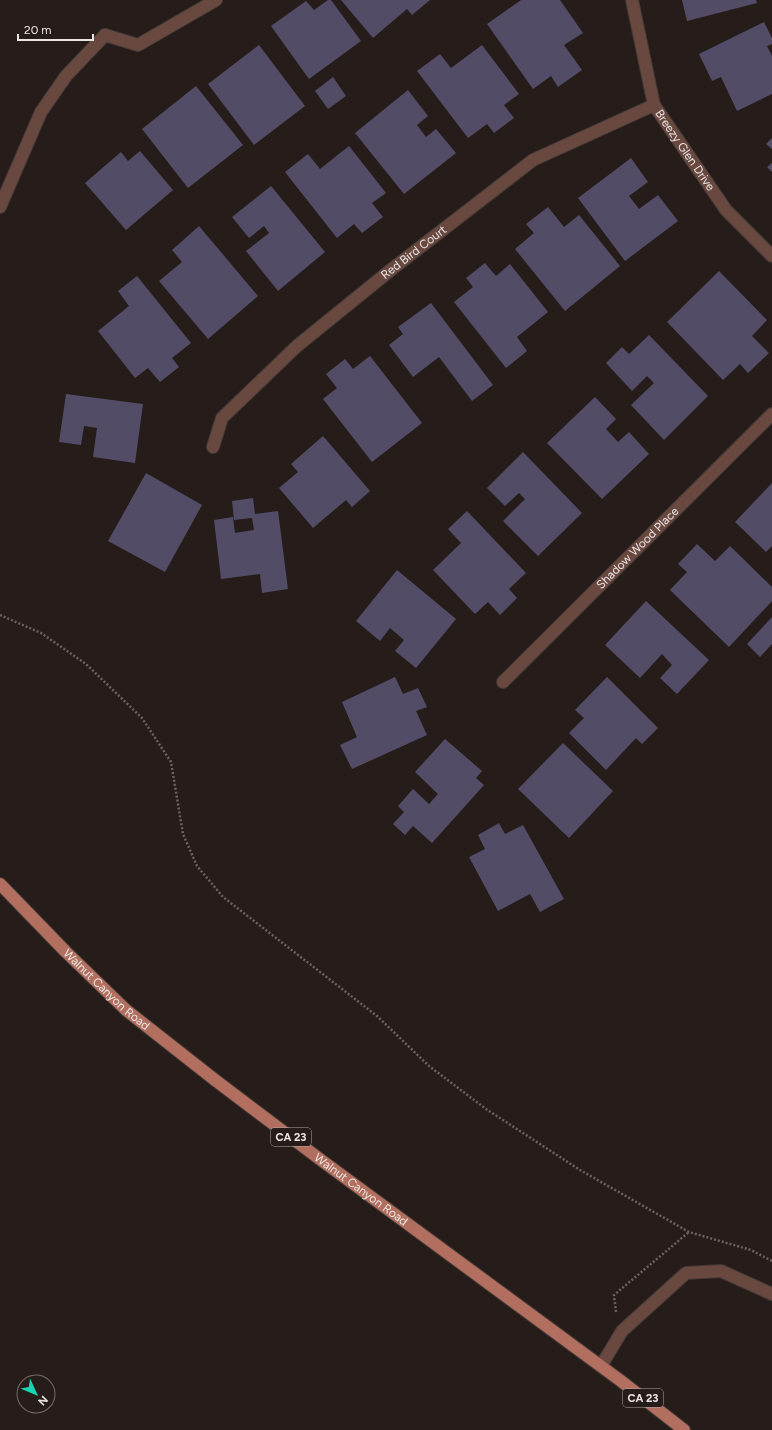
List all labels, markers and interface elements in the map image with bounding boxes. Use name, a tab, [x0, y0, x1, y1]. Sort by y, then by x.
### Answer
scale bar	[18, 16, 93, 42]
text: 20 m	[24, 23, 52, 37]
street label: Breezy Glen Drive	[652, 107, 718, 194]
street label: Red Bird Court	[378, 222, 450, 282]
street label: Shadow Wood Place	[594, 504, 682, 592]
street label: Walnut Canyon Road	[60, 946, 152, 1033]
road number: CA 23	[271, 1128, 311, 1146]
street label: Walnut Canyon Road	[312, 1150, 411, 1229]
north arrow	[16, 1374, 56, 1414]
road number: CA 23	[623, 1389, 663, 1407]
text: N	[35, 1393, 50, 1408]

